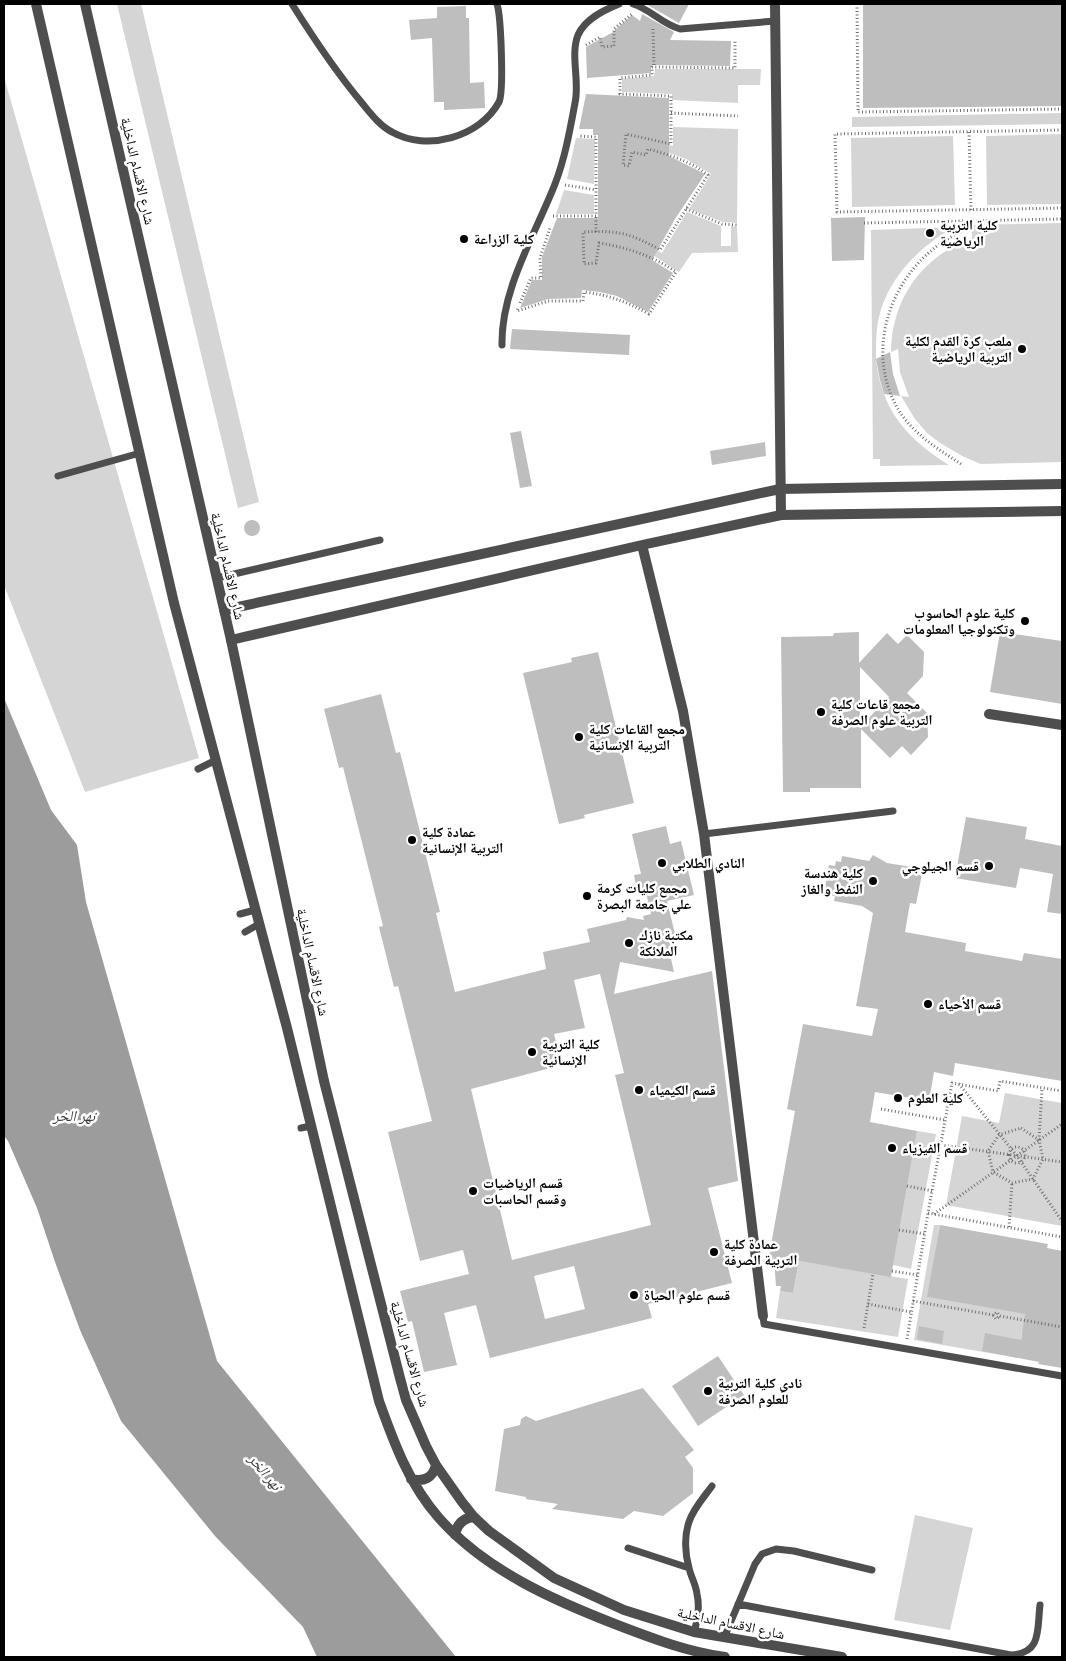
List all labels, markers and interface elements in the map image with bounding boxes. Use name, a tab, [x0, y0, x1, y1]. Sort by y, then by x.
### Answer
street label: شارع الاقسام الداخلية	[116, 116, 157, 227]
place label: كلية التربية الرياضية	[940, 218, 998, 251]
marker: كلية التربية الرياضية	[924, 227, 936, 239]
place label: كلية الزراعة	[474, 232, 534, 249]
marker: كلية الزراعة	[458, 233, 470, 245]
place label: ملعب كرة القدم لكلية التربية الرياضية	[905, 334, 1012, 367]
marker: ملعب كرة القدم لكلية التربية الرياضية	[1016, 343, 1028, 355]
street label: شارع الاقسام الداخلية	[206, 511, 247, 622]
place label: كلية علوم الحاسوب وتكنولوجيا المعلومات	[903, 606, 1015, 639]
marker: كلية علوم الحاسوب وتكنولوجيا المعلومات	[1019, 615, 1031, 627]
place label: مجمع قاعات كلية التربية علوم الصرفة	[831, 697, 932, 730]
marker: مجمع قاعات كلية التربية علوم الصرفة	[815, 706, 827, 718]
place label: مجمع القاعات كلية التربية الإنسانية	[589, 722, 685, 755]
marker: مجمع القاعات كلية التربية الإنسانية	[573, 731, 585, 743]
place label: عمادة كلية التربية الإنسانية	[422, 825, 503, 858]
marker: عمادة كلية التربية الإنسانية	[406, 834, 418, 846]
place label: النادي الطلابي	[672, 856, 745, 874]
marker: النادي الطلابي	[656, 857, 668, 869]
place label: قسم الجيلوجي	[902, 859, 979, 877]
marker: قسم الجيلوجي	[983, 860, 995, 872]
place label: كلية هندسة النفط والغاز	[800, 866, 863, 899]
marker: كلية هندسة النفط والغاز	[867, 875, 879, 887]
place label: مجمع كليات كرمة علي جامعة البصرة	[597, 881, 691, 915]
marker: مجمع كليات كرمة علي جامعة البصرة	[581, 890, 593, 902]
street label: شارع الاقسام الداخلية	[292, 907, 331, 1018]
place label: مكتبة نازك الملائكة	[639, 928, 693, 961]
marker: مكتبة نازك الملائكة	[623, 937, 635, 949]
place label: قسم الأحياء	[938, 997, 1001, 1014]
marker: قسم الأحياء	[922, 998, 934, 1010]
place label: كلية التربية الإنسانية	[542, 1037, 600, 1070]
marker: كلية التربية الإنسانية	[526, 1046, 538, 1058]
place label: قسم الكيمياء	[649, 1083, 716, 1100]
marker: قسم الكيمياء	[633, 1084, 645, 1096]
place label: كلية العلوم	[908, 1091, 963, 1108]
marker: كلية العلوم	[892, 1092, 904, 1104]
water label: نهر الخر	[52, 1108, 98, 1127]
place label: قسم الفيزياء	[902, 1141, 968, 1158]
marker: قسم الفيزياء	[886, 1142, 898, 1154]
place label: قسم الرياضيات وقسم الحاسبات	[483, 1176, 566, 1209]
marker: قسم الرياضيات وقسم الحاسبات	[467, 1185, 479, 1197]
place label: عمادة كلية التربية الصرفة	[724, 1237, 797, 1270]
marker: عمادة كلية التربية الصرفة	[708, 1246, 720, 1258]
place label: قسم علوم الحياة	[644, 1288, 730, 1305]
marker: قسم علوم الحياة	[628, 1289, 640, 1301]
street label: شارع الاقسام الداخلية	[385, 1300, 432, 1409]
place label: نادي كلية التربية للعلوم الصرفة	[718, 1376, 802, 1409]
marker: نادي كلية التربية للعلوم الصرفة	[702, 1385, 714, 1397]
water label: نهر الخر	[242, 1450, 286, 1497]
street label: شارع الاقسام الداخلية	[675, 1605, 786, 1644]

